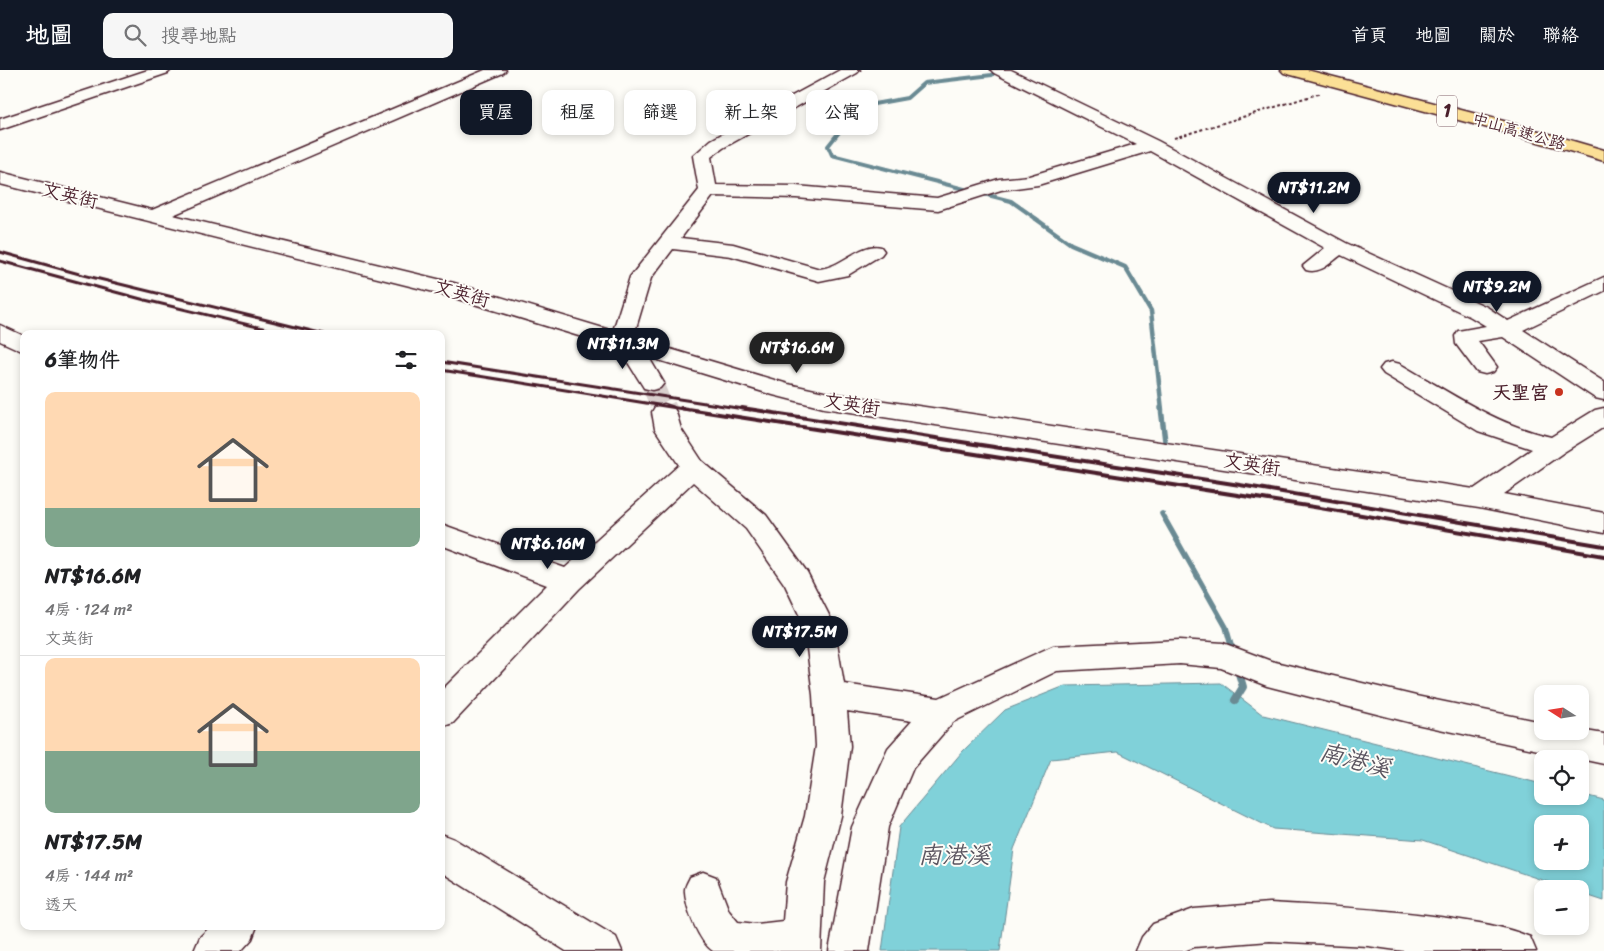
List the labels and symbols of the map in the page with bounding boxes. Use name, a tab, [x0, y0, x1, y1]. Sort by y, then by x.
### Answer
road number: 1	[1437, 96, 1457, 126]
street label: 中山高速公路	[1469, 104, 1569, 158]
street label: 文英街	[38, 172, 102, 218]
pin: NT$11.2M	[1262, 172, 1366, 214]
street label: 文英街	[430, 269, 494, 317]
pin: NT$9.2M	[1451, 270, 1543, 313]
pin: NT$11.3M	[571, 328, 675, 370]
pin: NT$16.6M	[745, 332, 849, 374]
place label: 天聖宮	[1492, 376, 1549, 409]
street label: 文英街	[821, 383, 883, 425]
marker: 天聖宮	[1553, 386, 1565, 398]
street label: 文英街	[1221, 443, 1283, 485]
pin: NT$6.16M	[496, 528, 600, 570]
pin: NT$17.5M	[748, 616, 852, 658]
north arrow	[1534, 685, 1589, 740]
water label: 南港溪	[1315, 730, 1397, 790]
water label: 南港溪	[918, 834, 992, 876]

